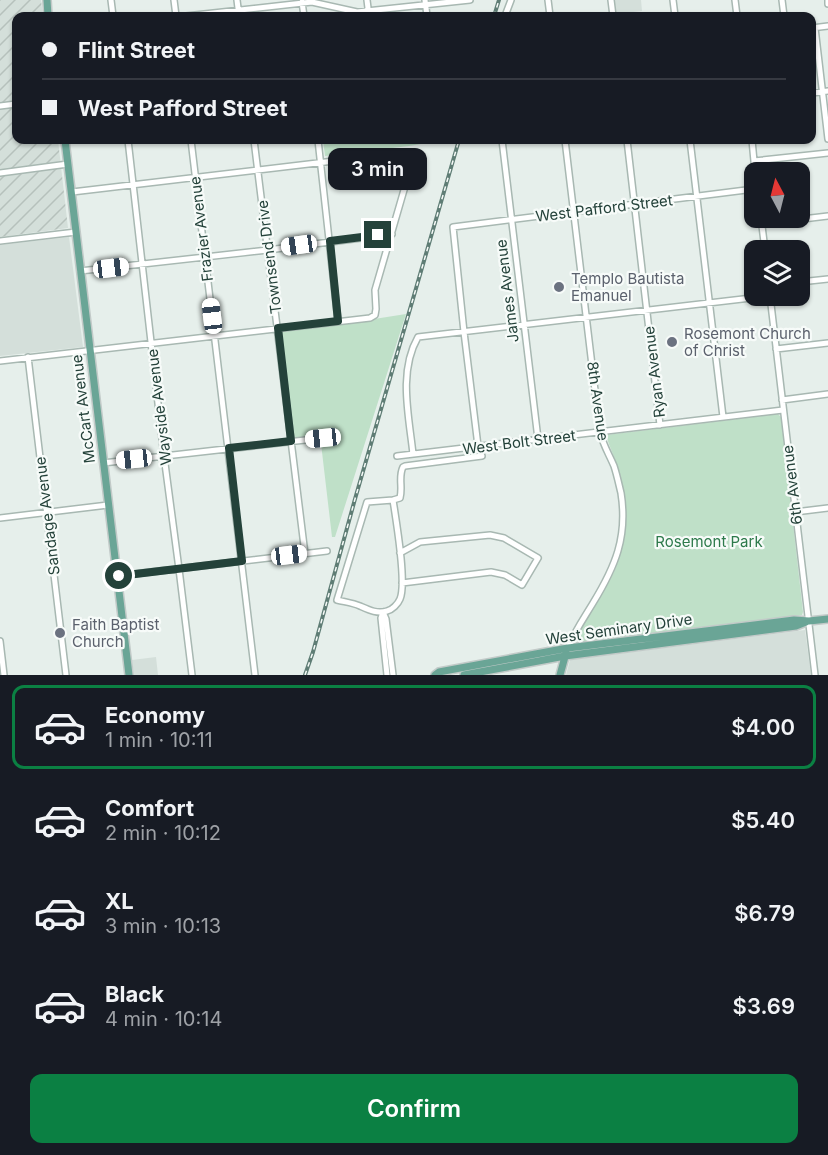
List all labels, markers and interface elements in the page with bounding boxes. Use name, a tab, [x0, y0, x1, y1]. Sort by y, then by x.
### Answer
text: Flint Street	[78, 37, 195, 63]
text: West Pafford Street	[78, 95, 287, 121]
callout: 3 min	[328, 148, 428, 190]
text: 3 min	[351, 157, 404, 181]
north arrow	[744, 162, 810, 228]
map controls	[744, 162, 810, 306]
street label: Frazier Avenue	[185, 175, 217, 283]
street label: West Pafford Street	[534, 190, 674, 226]
street label: Townsend Drive	[253, 199, 285, 315]
route end	[364, 221, 391, 248]
car	[280, 234, 318, 256]
street label: James Avenue	[491, 238, 523, 344]
button: layers	[744, 240, 810, 306]
car	[92, 257, 130, 279]
place label: Templo Bautista Emanuel	[571, 269, 684, 305]
marker: Templo Bautista Emanuel	[552, 280, 566, 294]
car	[201, 297, 223, 335]
place label: Rosemont Church of Christ	[684, 324, 811, 360]
street label: Ryan Avenue	[639, 325, 669, 419]
marker: Rosemont Church of Christ	[665, 335, 679, 349]
street label: Wayside Avenue	[142, 348, 176, 466]
street label: McCart Avenue	[67, 354, 99, 464]
street label: 8th Avenue	[583, 360, 613, 442]
street label: West Bolt Street	[461, 426, 577, 458]
car	[304, 427, 342, 449]
street label: 6th Avenue	[778, 444, 806, 526]
car	[115, 448, 153, 470]
street label: Sandage Avenue	[30, 456, 64, 576]
park label: Rosemont Park	[655, 532, 763, 551]
car	[270, 544, 308, 566]
route start	[105, 562, 132, 589]
street label: West Seminary Drive	[544, 609, 694, 649]
place label: Faith Baptist Church	[72, 615, 159, 651]
marker: Faith Baptist Church	[53, 626, 67, 640]
icon: car	[33, 700, 87, 754]
text: Economy	[105, 702, 205, 728]
text: $4.00	[731, 714, 795, 740]
text: 1 min · 10:11	[105, 728, 213, 752]
icon: car	[33, 793, 87, 847]
text: Comfort	[105, 795, 194, 821]
text: $5.40	[731, 807, 795, 833]
text: 2 min · 10:12	[105, 821, 221, 845]
icon: car	[33, 886, 87, 940]
text: XL	[105, 888, 134, 914]
text: $6.79	[734, 900, 795, 926]
text: 3 min · 10:13	[105, 914, 221, 938]
icon: car	[33, 979, 87, 1033]
text: Black	[105, 981, 164, 1007]
text: $3.69	[733, 993, 795, 1019]
text: 4 min · 10:14	[105, 1007, 222, 1031]
button: Confirm	[30, 1074, 798, 1143]

